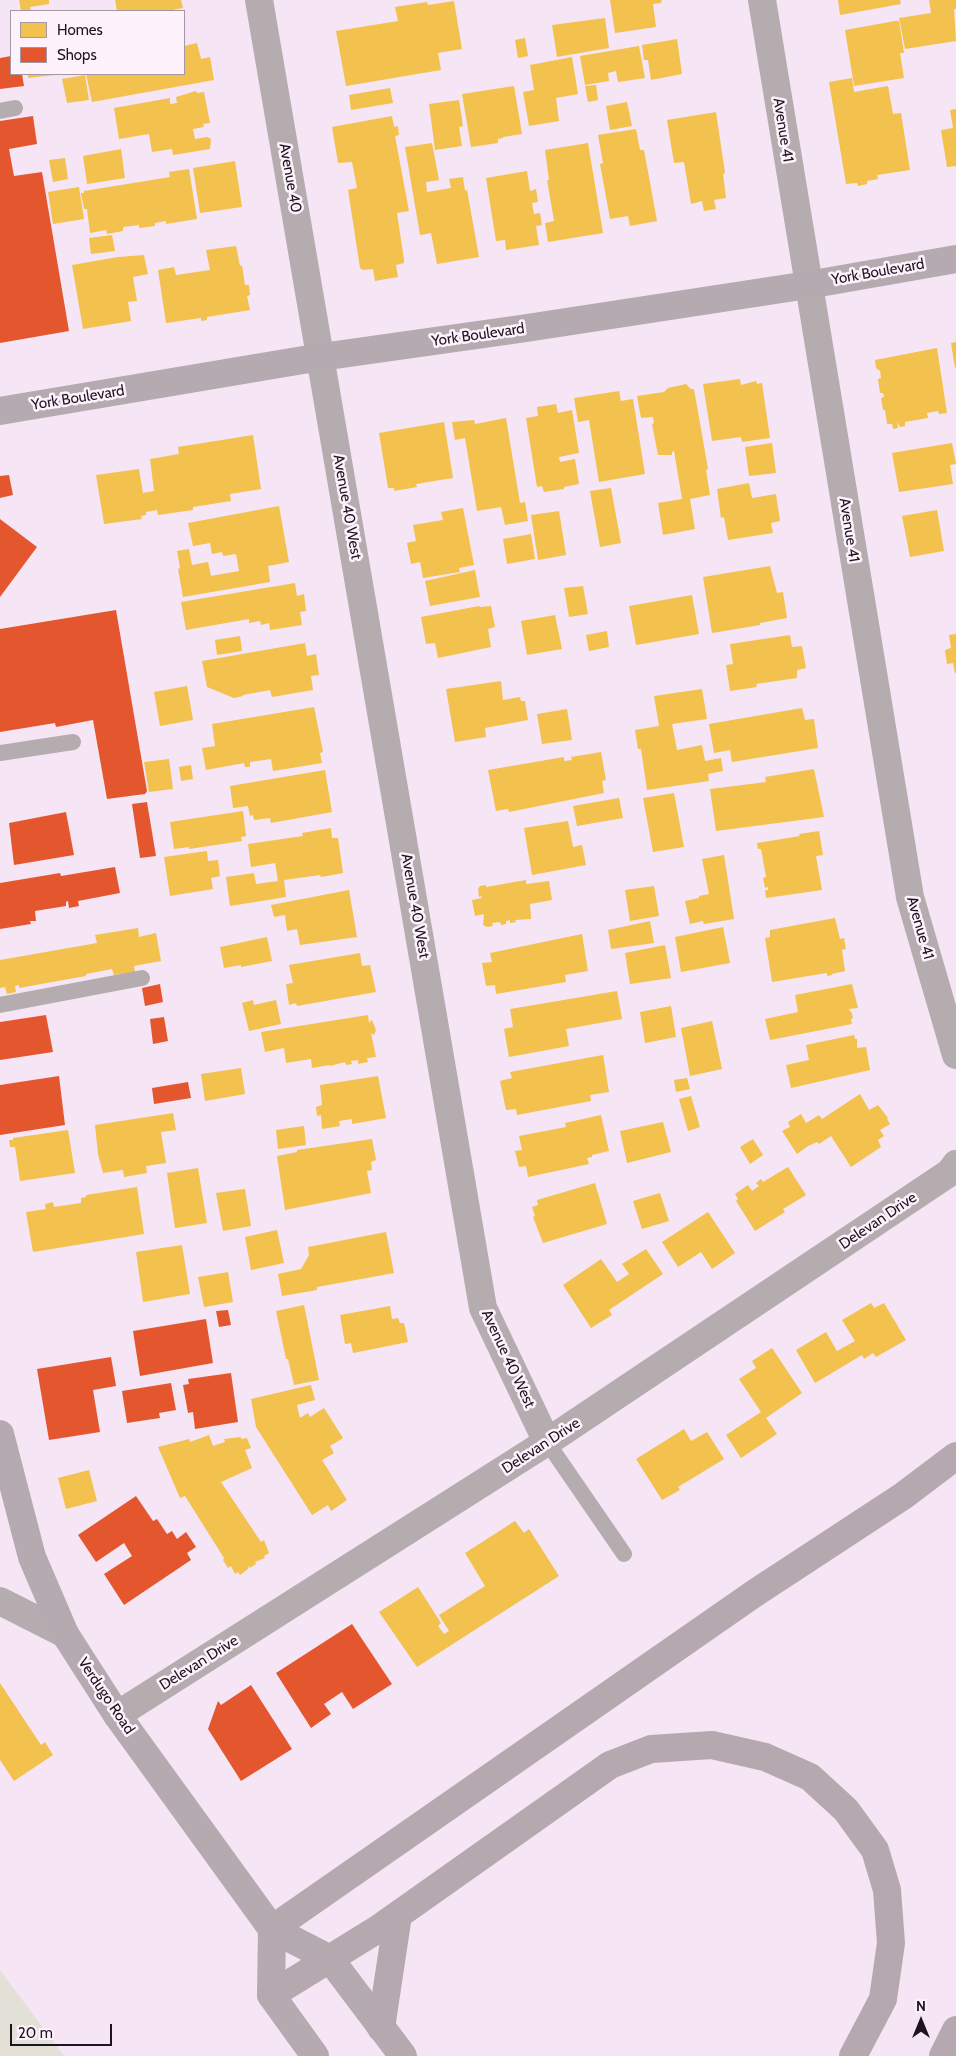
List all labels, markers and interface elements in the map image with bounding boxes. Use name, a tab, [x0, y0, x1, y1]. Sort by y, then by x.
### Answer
legend	[10, 10, 185, 75]
text: Homes	[57, 21, 103, 39]
text: Shops	[57, 46, 97, 64]
street label: Avenue 41	[769, 97, 797, 163]
street label: Avenue 40	[275, 142, 305, 214]
street label: York Boulevard	[830, 255, 926, 289]
street label: York Boulevard	[430, 320, 526, 350]
street label: York Boulevard	[30, 382, 126, 414]
street label: Avenue 40 West	[329, 453, 365, 561]
street label: Avenue 41	[835, 497, 863, 563]
street label: Avenue 40 West	[397, 852, 433, 960]
street label: Avenue 41	[902, 895, 938, 961]
street label: Delevan Drive	[836, 1189, 920, 1253]
street label: Avenue 40 West	[477, 1307, 539, 1411]
street label: Delevan Drive	[499, 1414, 583, 1478]
street label: Delevan Drive	[156, 1632, 242, 1694]
street label: Verdugo Road	[74, 1654, 138, 1738]
north arrow	[896, 1996, 946, 2046]
text: N	[916, 1997, 926, 2015]
scale bar	[12, 2014, 115, 2046]
text: 20 m	[18, 2024, 53, 2042]

